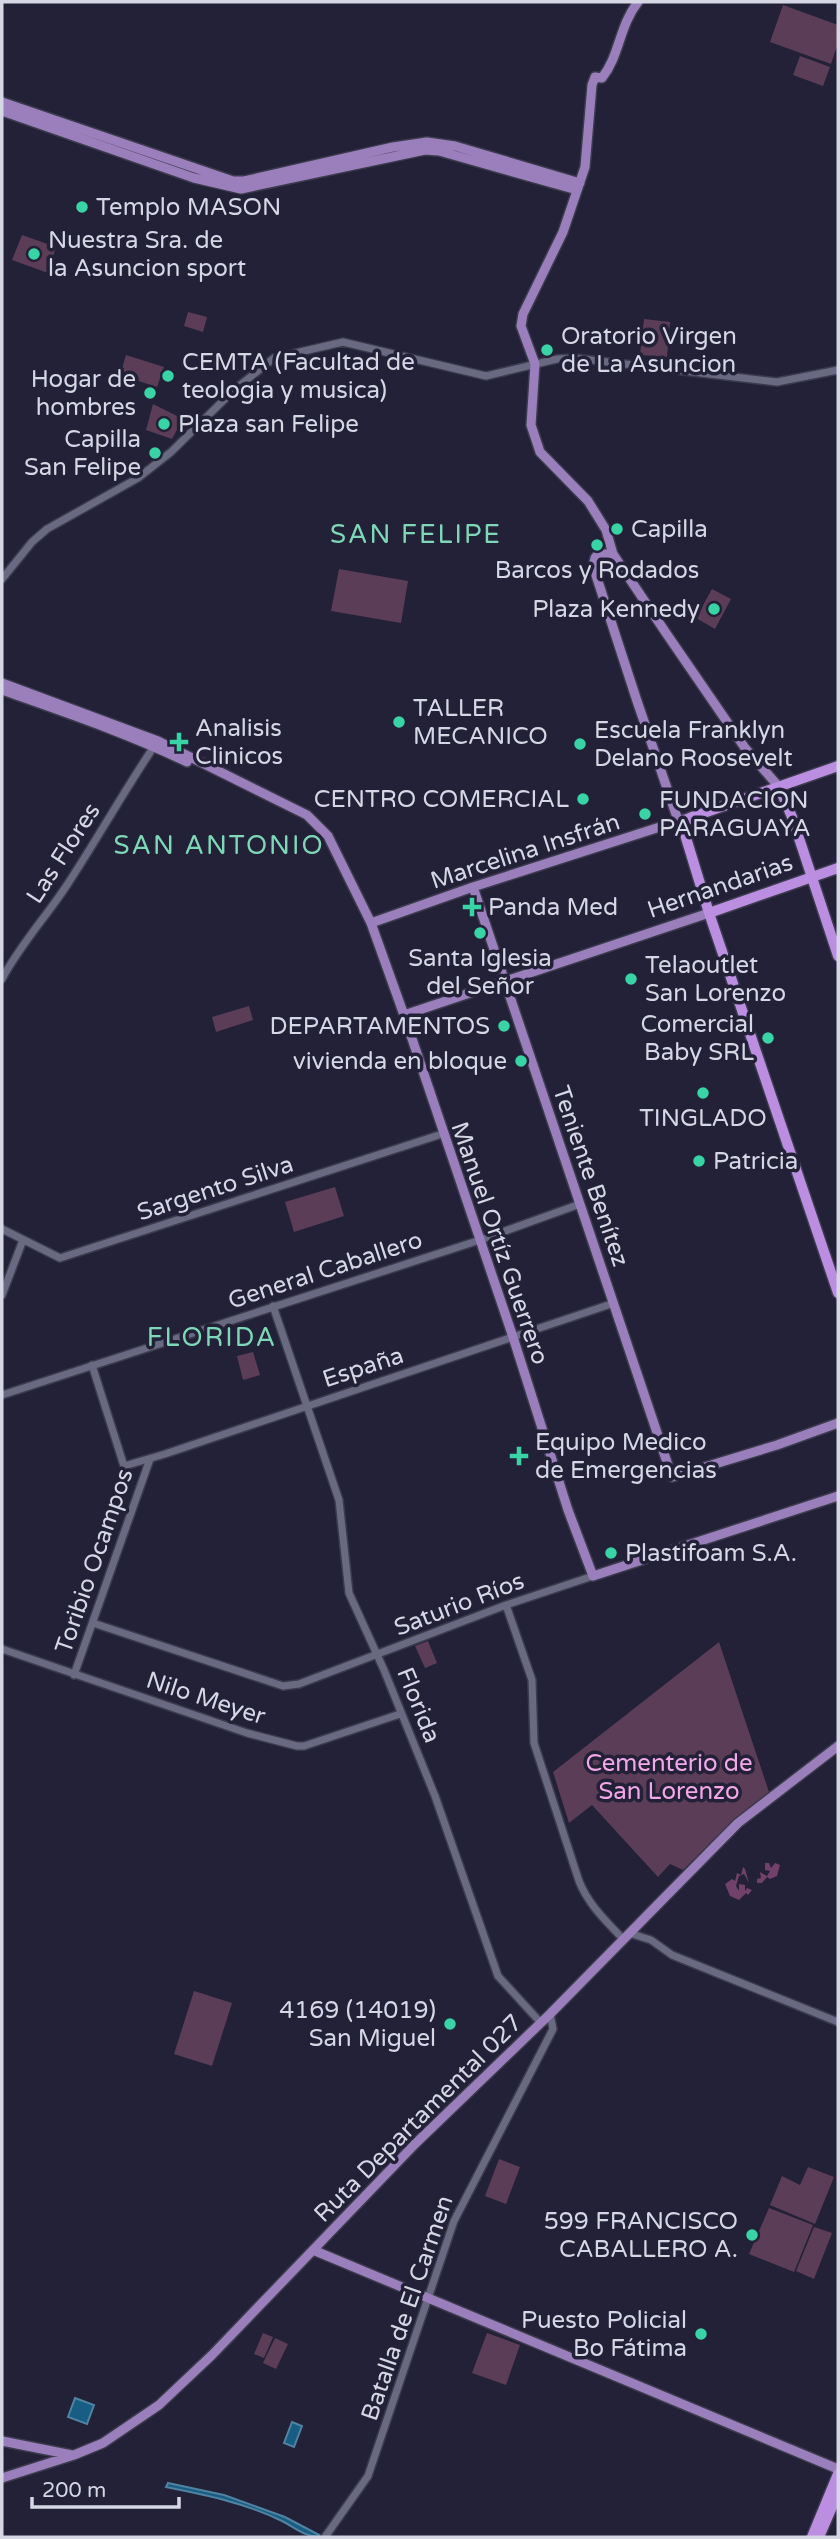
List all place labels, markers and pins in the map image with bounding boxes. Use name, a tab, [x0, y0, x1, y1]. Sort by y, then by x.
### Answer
place label: Templo MASON	[96, 193, 281, 222]
marker: Templo MASON	[74, 199, 90, 215]
place label: Nuestra Sra. de la Asuncion sport	[48, 226, 246, 283]
marker: Nuestra Sra. de la Asuncion sport	[26, 246, 42, 262]
place label: Oratorio Virgen de La Asuncion	[561, 322, 737, 379]
marker: Oratorio Virgen de La Asuncion	[539, 342, 555, 358]
place label: CEMTA (Facultad de teologia y musica)	[182, 348, 415, 405]
place label: Hogar de hombres	[31, 365, 136, 422]
marker: CEMTA (Facultad de teologia y musica)	[160, 368, 176, 384]
marker: Hogar de hombres	[142, 385, 158, 401]
place label: Plaza san Felipe	[178, 410, 359, 439]
marker: Plaza san Felipe	[156, 416, 172, 432]
place label: Capilla San Felipe	[24, 425, 141, 482]
marker: Capilla San Felipe	[147, 445, 163, 461]
place label: Capilla	[631, 515, 708, 544]
marker: Capilla	[609, 521, 625, 537]
marker: Barcos y Rodados	[589, 537, 605, 553]
place label: Barcos y Rodados	[495, 556, 699, 585]
place label: Plaza Kennedy	[532, 595, 700, 624]
marker: Plaza Kennedy	[706, 601, 722, 617]
place label: TALLER MECANICO	[413, 694, 548, 751]
place label: Analisis Clinicos	[195, 714, 283, 771]
marker: TALLER MECANICO	[391, 714, 407, 730]
place label: Escuela Franklyn Delano Roosevelt	[594, 716, 793, 773]
marker: Analisis Clinicos	[169, 732, 189, 752]
marker: Escuela Franklyn Delano Roosevelt	[572, 736, 588, 752]
place label: CENTRO COMERCIAL	[314, 785, 569, 814]
place label: FUNDACION PARAGUAYA	[659, 786, 811, 843]
marker: CENTRO COMERCIAL	[575, 791, 591, 807]
marker: FUNDACION PARAGUAYA	[637, 806, 653, 822]
place label: Panda Med	[488, 893, 618, 922]
marker: Panda Med	[462, 897, 482, 917]
marker: Santa Iglesia del Señor	[472, 925, 488, 941]
place label: Santa Iglesia del Señor	[408, 944, 552, 1001]
place label: Telaoutlet San Lorenzo	[645, 951, 786, 1008]
marker: Telaoutlet San Lorenzo	[623, 971, 639, 987]
place label: Comercial Baby SRL	[640, 1010, 754, 1067]
place label: DEPARTAMENTOS	[269, 1012, 490, 1041]
marker: DEPARTAMENTOS	[496, 1018, 512, 1034]
marker: Comercial Baby SRL	[760, 1030, 776, 1046]
place label: vivienda en bloque	[293, 1047, 507, 1076]
marker: vivienda en bloque	[513, 1053, 529, 1069]
marker: TINGLADO	[695, 1085, 711, 1101]
place label: TINGLADO	[639, 1104, 767, 1133]
place label: Patricia	[713, 1147, 798, 1176]
marker: Patricia	[691, 1153, 707, 1169]
place label: Equipo Medico de Emergencias	[535, 1428, 717, 1485]
marker: Equipo Medico de Emergencias	[509, 1446, 529, 1466]
place label: Plastifoam S.A.	[625, 1539, 797, 1568]
marker: Plastifoam S.A.	[603, 1545, 619, 1561]
place label: 4169 (14019) San Miguel	[279, 1996, 436, 2053]
marker: 4169 (14019) San Miguel	[442, 2016, 458, 2032]
place label: 599 FRANCISCO CABALLERO A.	[544, 2207, 738, 2264]
marker: 599 FRANCISCO CABALLERO A.	[744, 2227, 760, 2243]
place label: Puesto Policial Bo Fátima	[521, 2306, 687, 2363]
marker: Puesto Policial Bo Fátima	[693, 2326, 709, 2342]

